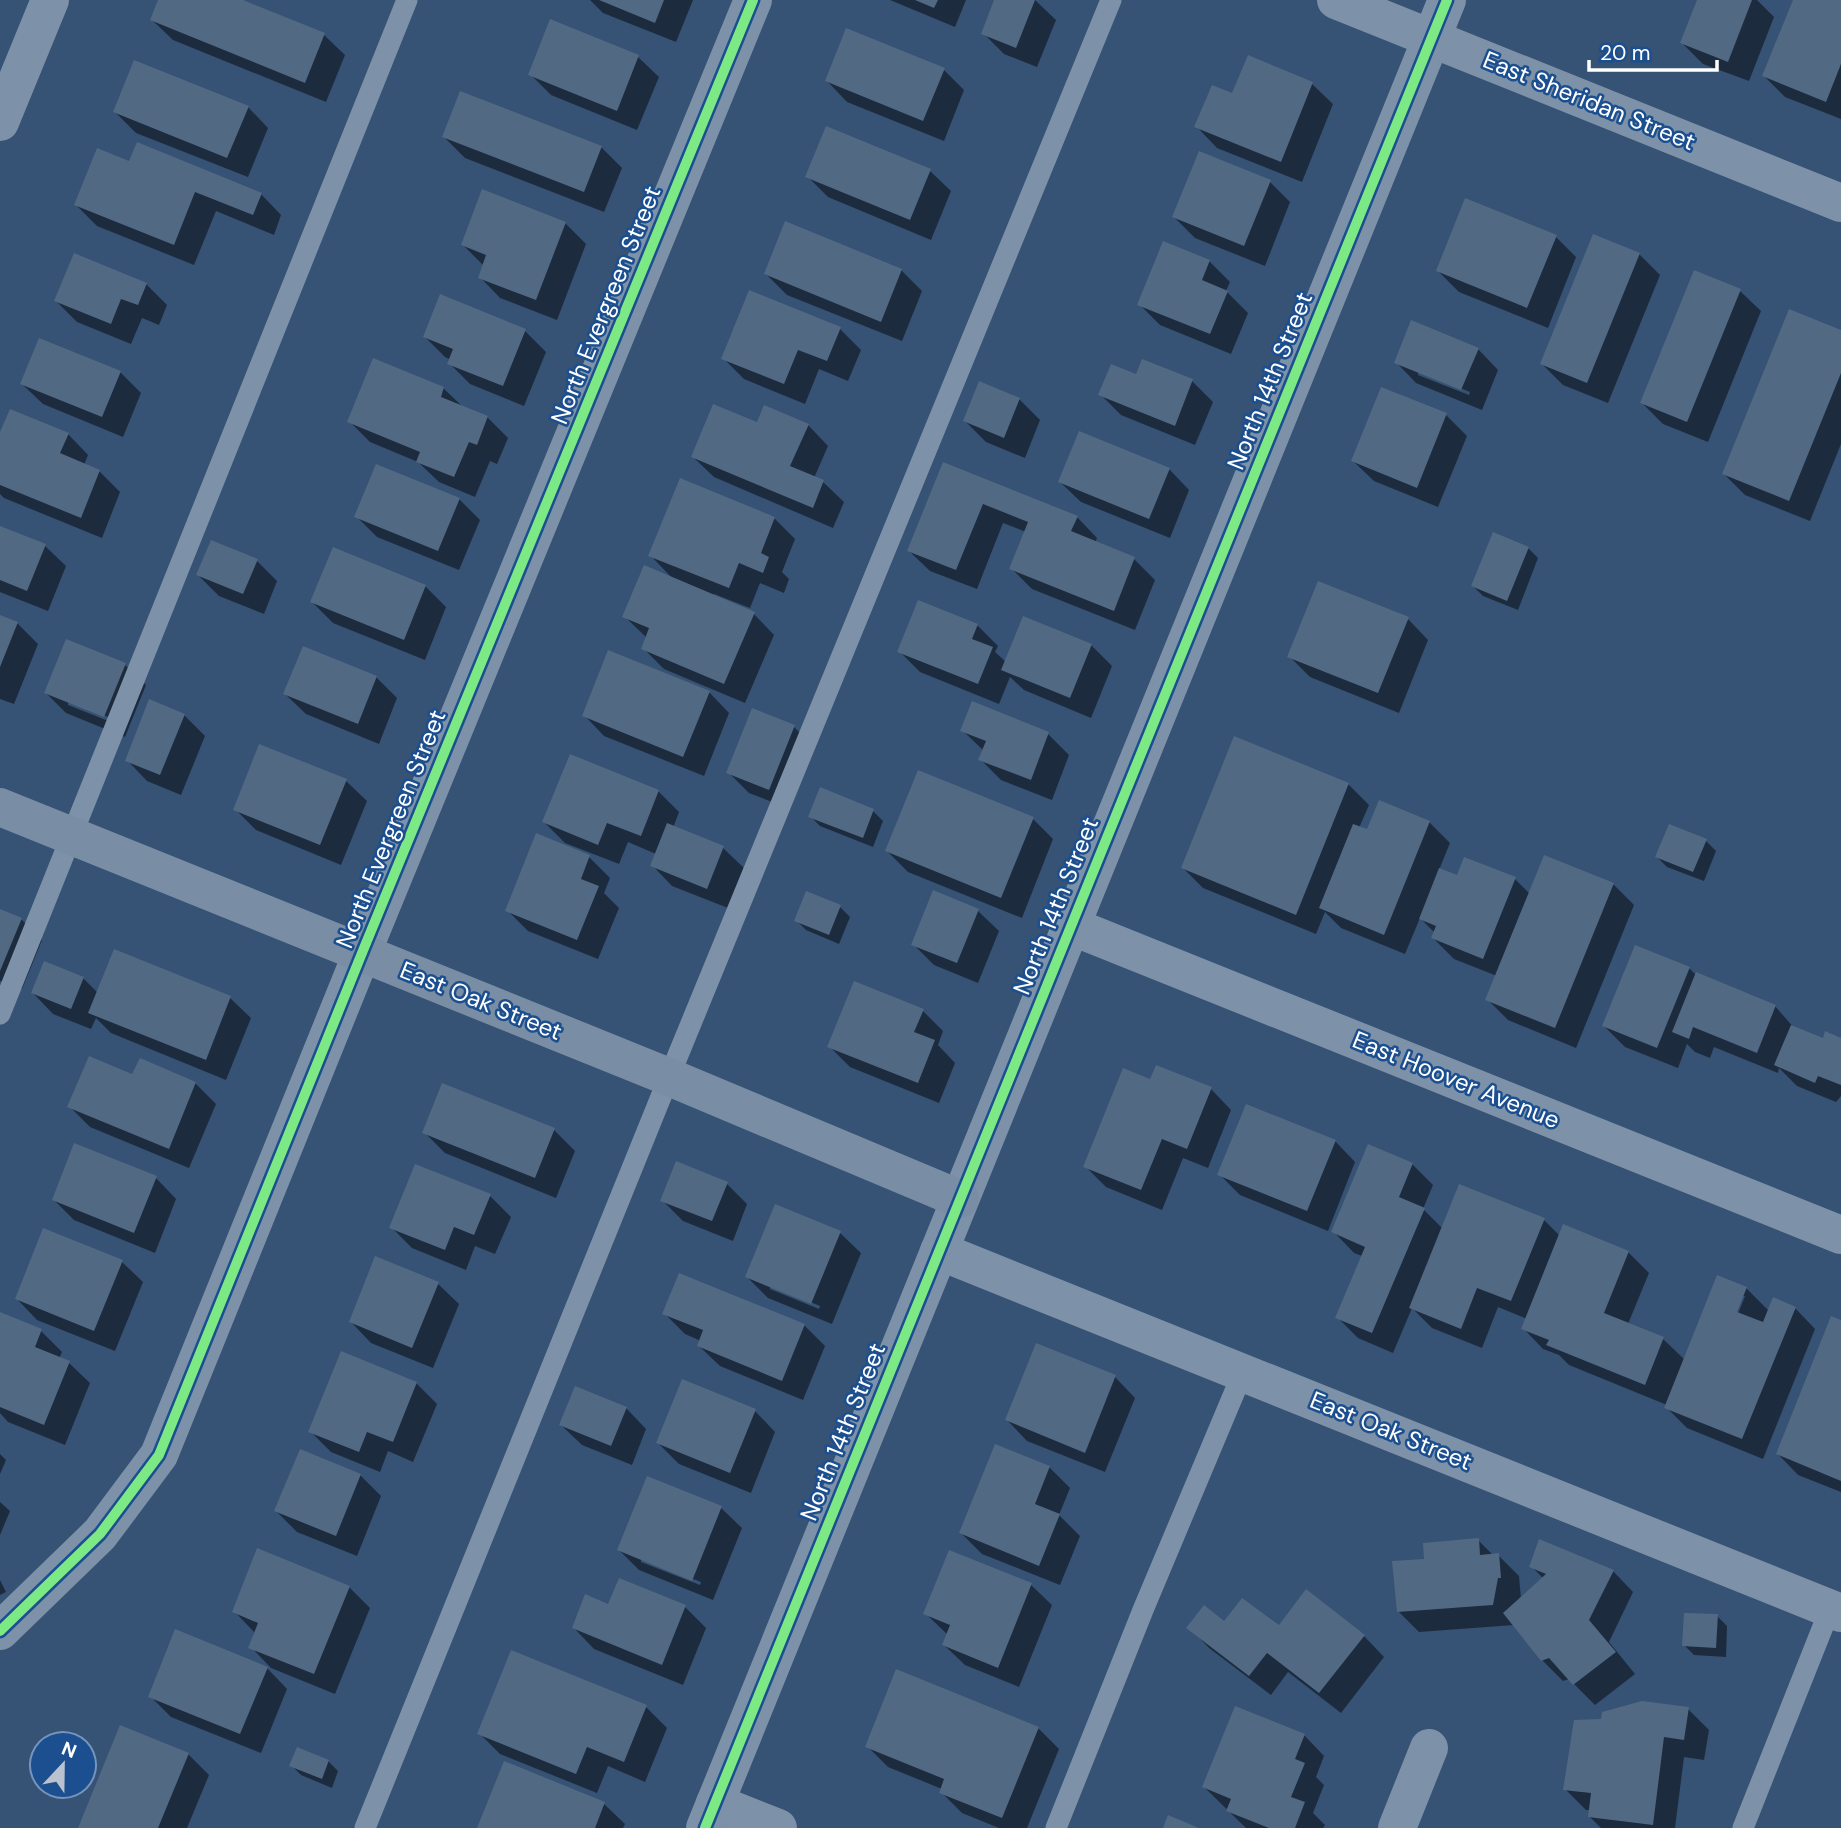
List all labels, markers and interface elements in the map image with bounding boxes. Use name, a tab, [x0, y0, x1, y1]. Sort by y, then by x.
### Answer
scale bar	[1589, 28, 1717, 72]
text: 20 m	[1600, 39, 1651, 67]
street label: East Sheridan Street	[1479, 44, 1700, 157]
street label: North Evergreen Street	[544, 181, 668, 429]
street label: North 14th Street	[1220, 287, 1319, 474]
street label: North Evergreen Street	[329, 705, 453, 953]
street label: North 14th Street	[1006, 812, 1105, 999]
street label: East Oak Street	[396, 954, 567, 1047]
street label: East Hoover Avenue	[1348, 1024, 1564, 1135]
street label: North 14th Street	[793, 1338, 892, 1525]
street label: East Oak Street	[1306, 1384, 1477, 1477]
north arrow	[28, 1730, 98, 1800]
text: N	[58, 1736, 80, 1764]

